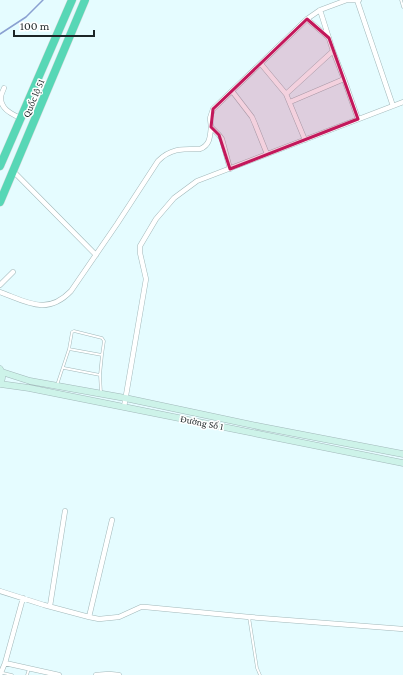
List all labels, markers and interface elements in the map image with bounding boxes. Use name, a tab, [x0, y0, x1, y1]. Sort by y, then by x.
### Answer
scale bar	[14, 12, 94, 38]
text: 100 m	[20, 19, 50, 33]
street label: Quốc lộ 51	[20, 77, 46, 119]
street label: Đường Số 1	[179, 413, 224, 432]

